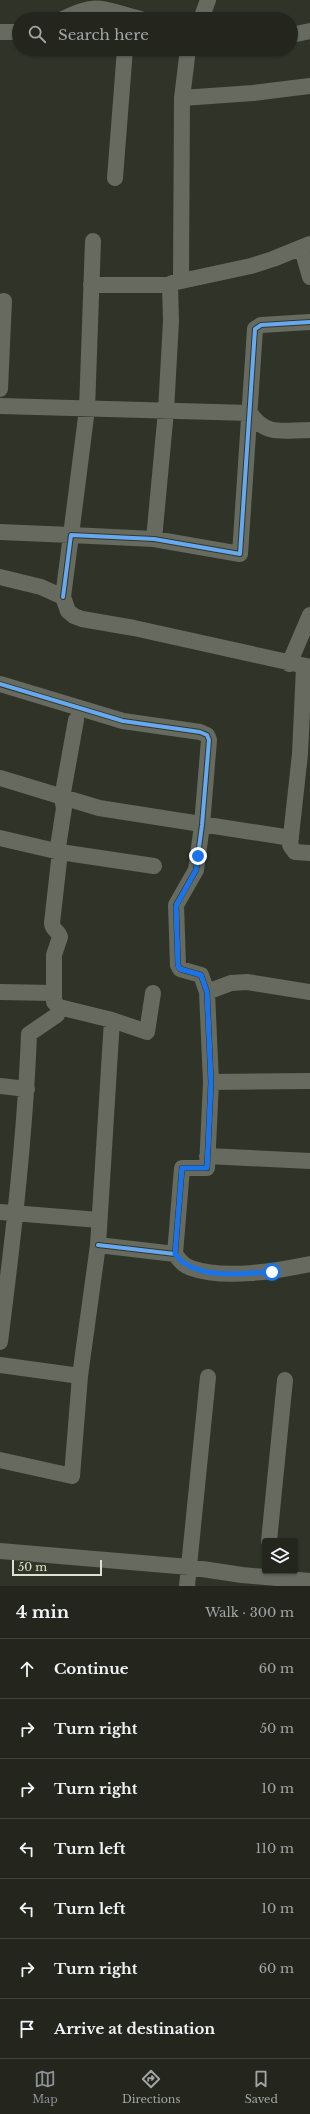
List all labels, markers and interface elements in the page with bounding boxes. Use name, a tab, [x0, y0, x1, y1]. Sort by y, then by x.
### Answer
search box	[12, 12, 298, 56]
icon: search	[26, 23, 48, 45]
text: Search here	[58, 25, 149, 44]
route end	[189, 847, 207, 865]
route start	[263, 1263, 281, 1281]
map controls	[262, 1538, 298, 1574]
button: layers	[262, 1538, 298, 1574]
scale bar	[12, 1558, 102, 1577]
text: 50 m	[18, 1560, 47, 1574]
text: 4 min	[16, 1602, 69, 1623]
text: Walk · 300 m	[205, 1604, 294, 1621]
icon: ahead	[16, 1658, 38, 1680]
text: Continue	[54, 1659, 129, 1678]
text: 60 m	[259, 1660, 294, 1677]
icon: right	[16, 1718, 38, 1740]
text: Turn right	[54, 1719, 137, 1738]
text: 50 m	[260, 1720, 294, 1737]
icon: right	[16, 1778, 38, 1800]
text: Turn right	[54, 1779, 137, 1798]
text: 10 m	[261, 1780, 294, 1797]
icon: left	[16, 1838, 38, 1860]
text: Turn left	[54, 1839, 125, 1858]
text: 110 m	[255, 1840, 294, 1857]
icon: left	[16, 1898, 38, 1920]
text: Turn left	[54, 1899, 125, 1918]
text: 10 m	[261, 1900, 294, 1917]
icon: right	[16, 1958, 38, 1980]
text: Turn right	[54, 1959, 137, 1978]
text: 60 m	[259, 1960, 294, 1977]
icon: arrive	[16, 2018, 38, 2040]
text: Arrive at destination	[54, 2019, 215, 2038]
tab: Map	[32, 2068, 58, 2106]
tab: Directions	[122, 2068, 180, 2106]
tab: Saved	[245, 2068, 278, 2106]

